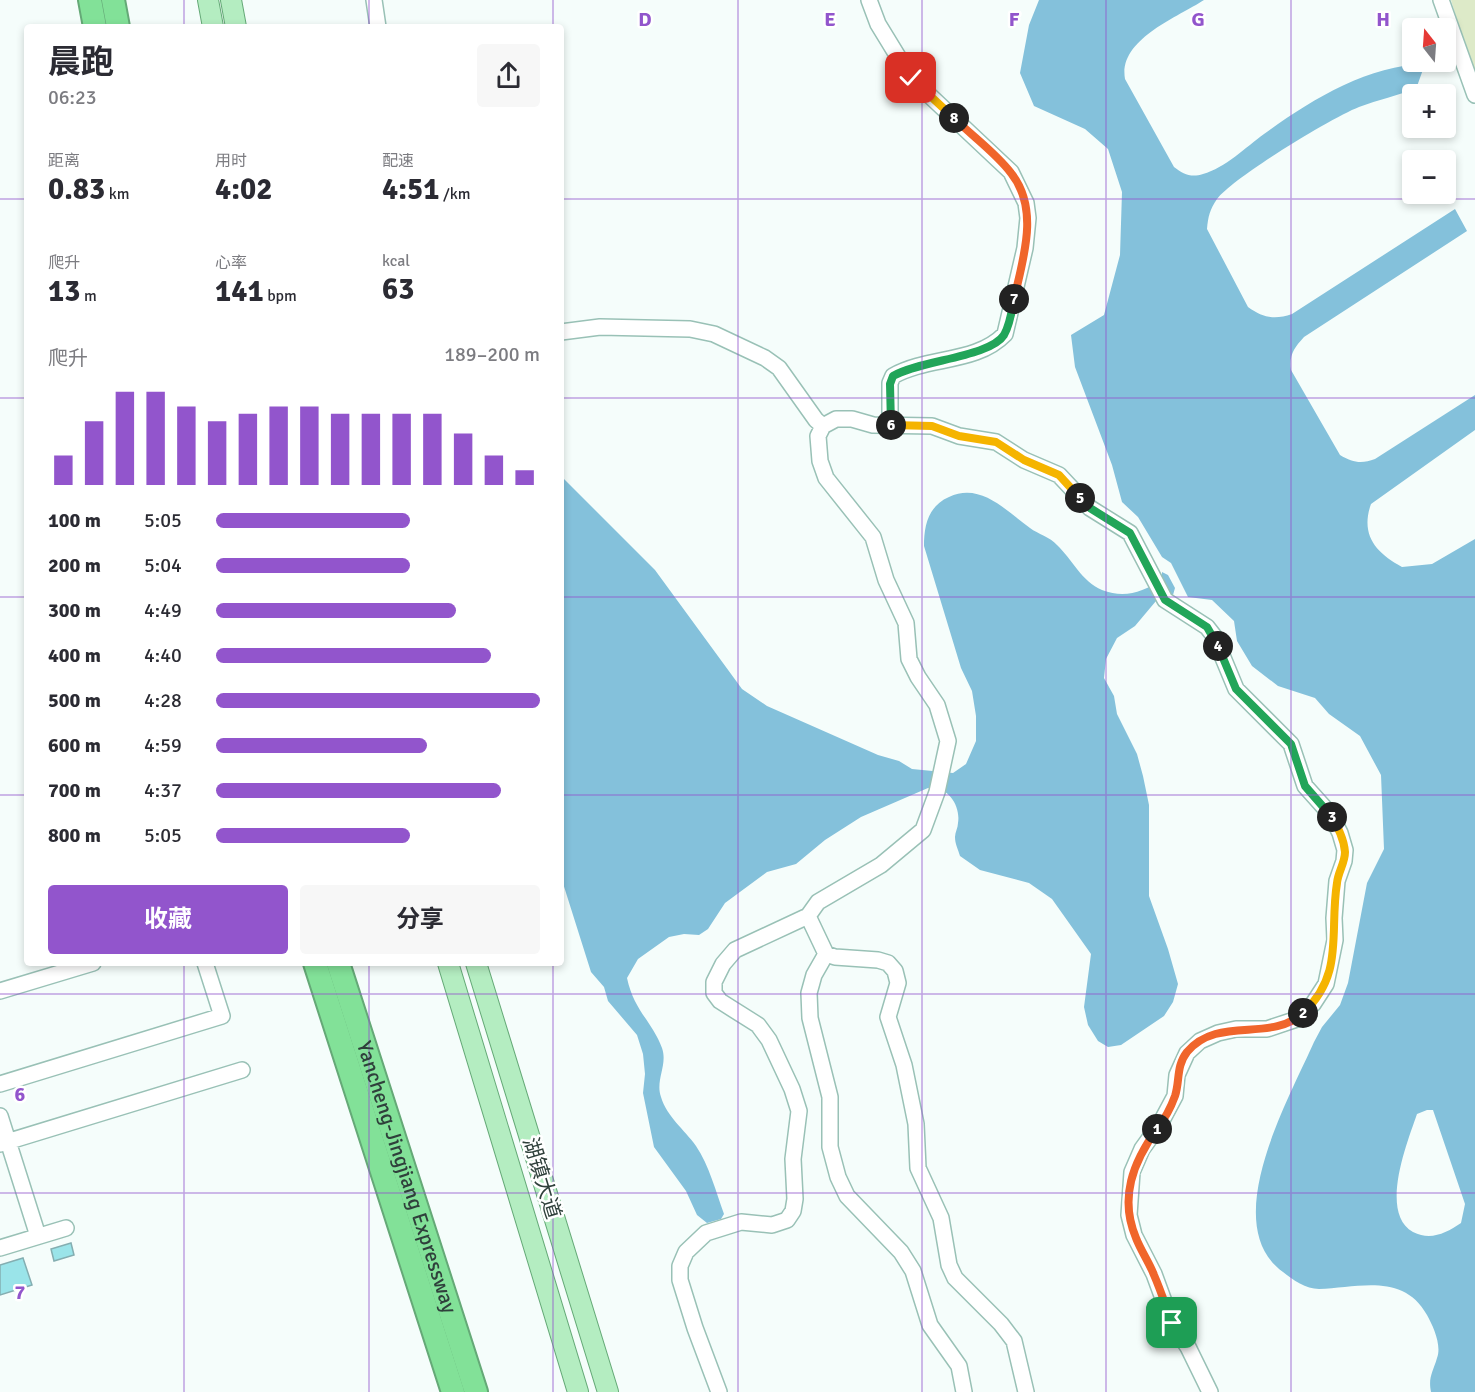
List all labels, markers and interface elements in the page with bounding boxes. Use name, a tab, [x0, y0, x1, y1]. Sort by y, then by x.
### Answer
text: D	[638, 7, 652, 32]
text: E	[824, 7, 836, 32]
text: F	[1009, 7, 1020, 32]
text: G	[1191, 7, 1205, 32]
text: H	[1376, 7, 1390, 32]
north arrow	[1402, 18, 1456, 72]
map controls	[1402, 18, 1456, 204]
text: 晨跑	[48, 42, 114, 83]
button: share	[477, 44, 540, 107]
pin	[885, 52, 936, 103]
icon: check	[894, 61, 927, 94]
button: +	[1402, 84, 1456, 138]
text: 06:23	[48, 85, 97, 110]
pin: 8	[939, 103, 969, 133]
text: 8	[950, 108, 958, 128]
button: −	[1402, 150, 1456, 204]
text: 距离	[48, 151, 80, 171]
text: 用时	[215, 151, 247, 171]
text: 配速	[382, 151, 414, 171]
text: 0.83	[48, 171, 105, 208]
text: 4:02	[215, 171, 272, 208]
text: 4:51	[382, 171, 439, 208]
text: km	[105, 184, 130, 204]
text: /km	[439, 184, 471, 204]
text: kcal	[382, 251, 410, 271]
text: 爬升	[48, 253, 80, 273]
text: 心率	[215, 253, 247, 273]
text: 63	[382, 271, 414, 308]
text: 13	[48, 273, 80, 310]
text: 141	[215, 273, 264, 310]
pin: 7	[999, 284, 1029, 314]
text: m	[80, 286, 97, 306]
text: bpm	[264, 286, 297, 306]
text: 7	[1010, 289, 1018, 309]
text: 189–200 m	[444, 342, 540, 367]
text: 爬升	[48, 346, 88, 371]
pin: 6	[876, 410, 906, 440]
text: 6	[887, 415, 895, 435]
pin: 5	[1065, 483, 1095, 513]
text: 5	[1076, 488, 1084, 508]
text: 100 m	[48, 508, 101, 533]
text: 5:05	[144, 508, 182, 533]
text: 200 m	[48, 553, 101, 578]
text: 5:04	[144, 553, 182, 578]
text: 300 m	[48, 598, 101, 623]
text: 4:49	[144, 598, 182, 623]
pin: 4	[1203, 631, 1233, 661]
text: 4	[1214, 636, 1222, 656]
text: 400 m	[48, 643, 101, 668]
text: 4:40	[144, 643, 182, 668]
text: 500 m	[48, 688, 101, 713]
text: 4:28	[144, 688, 182, 713]
text: 600 m	[48, 733, 101, 758]
text: 4:59	[144, 733, 182, 758]
text: 700 m	[48, 778, 101, 803]
text: 4:37	[144, 778, 182, 803]
pin: 3	[1317, 802, 1347, 832]
text: 3	[1328, 807, 1336, 827]
text: 800 m	[48, 823, 101, 848]
text: 5:05	[144, 823, 182, 848]
button: 收藏	[48, 885, 288, 954]
button: 分享	[300, 885, 540, 954]
pin: 2	[1288, 998, 1318, 1028]
text: 2	[1299, 1003, 1307, 1023]
street label: Yancheng-Jingjiang Expressway	[351, 1038, 463, 1317]
text: 6	[15, 1082, 26, 1107]
pin: 1	[1142, 1114, 1172, 1144]
text: 1	[1153, 1119, 1161, 1139]
street label: 湖镇大道	[517, 1134, 567, 1222]
text: 7	[15, 1280, 26, 1305]
pin	[1146, 1297, 1197, 1348]
icon: arrive	[1155, 1306, 1188, 1339]

